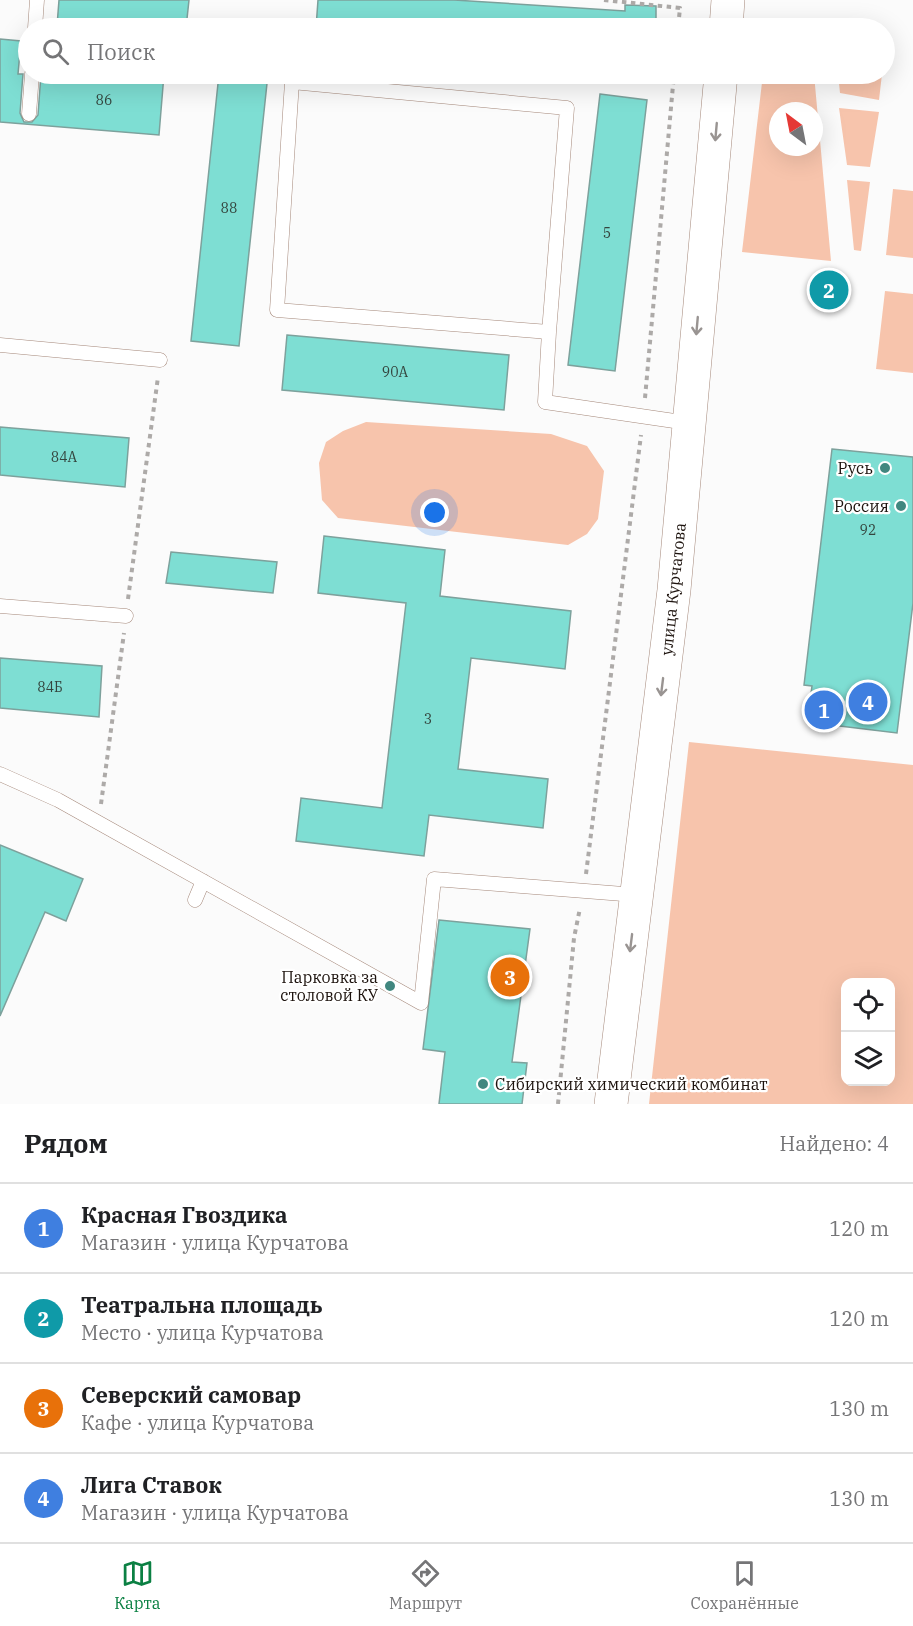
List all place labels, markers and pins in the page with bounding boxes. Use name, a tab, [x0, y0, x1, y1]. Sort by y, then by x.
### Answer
pin: 2	[810, 268, 848, 312]
place label: Русь	[837, 458, 873, 478]
marker: Русь	[878, 461, 892, 475]
place label: Россия	[834, 496, 889, 516]
marker: Россия	[894, 499, 908, 513]
pin: 4	[848, 680, 888, 724]
pin: 1	[804, 688, 844, 732]
pin: 3	[490, 954, 530, 1000]
place label: Парковка за столовой КУ	[280, 967, 379, 1005]
marker: Парковка за столовой КУ	[383, 979, 397, 993]
place label: Сибирский химический комбинат	[495, 1074, 768, 1094]
marker: Сибирский химический комбинат	[476, 1077, 490, 1091]

